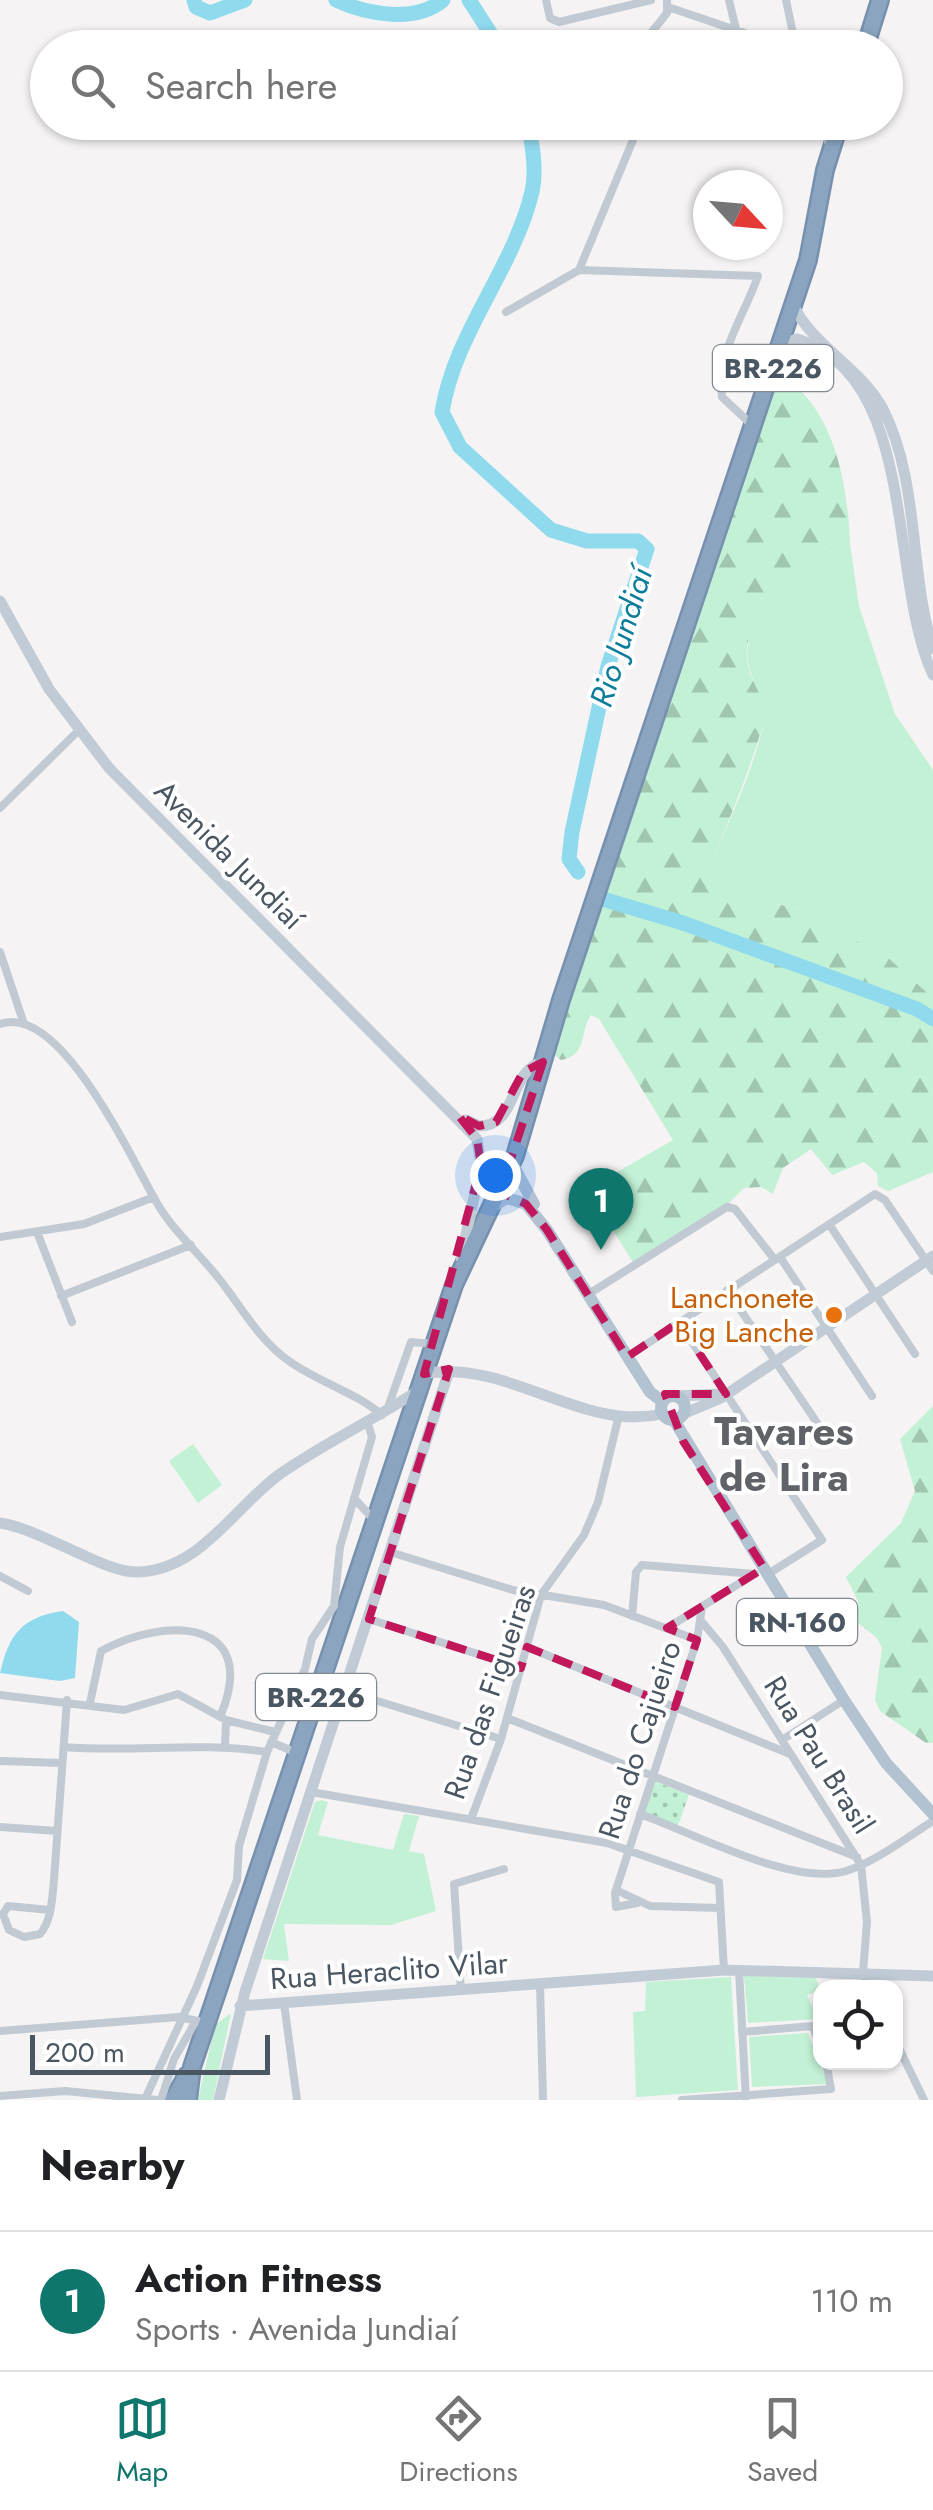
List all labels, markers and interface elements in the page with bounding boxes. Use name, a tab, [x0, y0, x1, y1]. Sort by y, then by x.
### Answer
search box	[30, 30, 903, 140]
icon: search	[65, 58, 120, 113]
text: Search here	[145, 58, 337, 113]
north arrow	[693, 170, 783, 260]
road number: BR-226	[713, 345, 833, 391]
water label: Rio Jundiaí	[578, 558, 665, 712]
street label: Avenida Jundiaí	[145, 770, 315, 940]
your location	[470, 1150, 521, 1201]
pin: 1	[568, 1168, 634, 1250]
place label: Lanchonete Big Lanche	[670, 1276, 814, 1353]
marker: Lanchonete Big Lanche	[823, 1304, 845, 1326]
district label: Tavares de Lira	[714, 1402, 854, 1506]
street label: Rua das Figueiras	[433, 1579, 546, 1805]
road number: RN-160	[737, 1599, 857, 1645]
street label: Rua do Cajueiro	[587, 1635, 692, 1845]
street label: Rua Pau Brasil	[754, 1667, 885, 1842]
road number: BR-226	[256, 1674, 376, 1720]
street label: Rua Heraclito Vilar	[269, 1941, 510, 2000]
map controls	[813, 1980, 903, 2070]
button: locate	[813, 1980, 903, 2070]
scale bar	[30, 2030, 270, 2074]
text: 200 m	[45, 2032, 125, 2073]
text: Nearby	[40, 2135, 184, 2196]
text: Action Fitness	[135, 2251, 382, 2306]
text: 1	[64, 2278, 81, 2324]
text: 110 m	[810, 2278, 893, 2324]
text: Sports · Avenida Jundiaí	[135, 2306, 458, 2352]
tab: Map	[115, 2391, 170, 2492]
tab: Directions	[399, 2391, 518, 2492]
tab: Saved	[747, 2391, 818, 2492]

